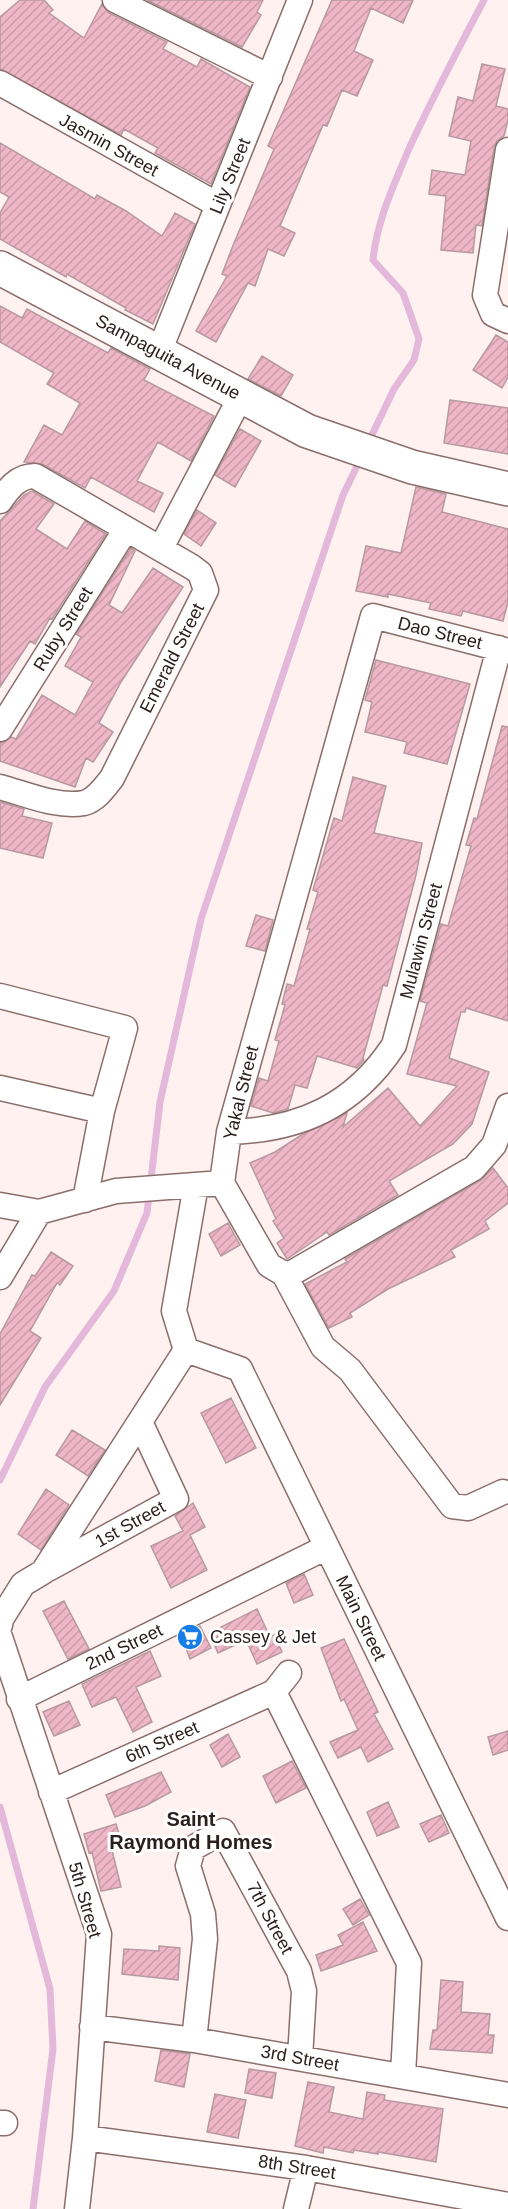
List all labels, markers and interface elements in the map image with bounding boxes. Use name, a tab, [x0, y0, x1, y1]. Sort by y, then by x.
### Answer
street label: Jasmin Street	[56, 110, 162, 180]
street label: Lily Street	[206, 135, 254, 217]
street label: Sampaguita Avenue	[92, 310, 244, 404]
street label: Ruby Street	[29, 583, 97, 675]
street label: Emerald Street	[136, 600, 208, 716]
street label: Dao Street	[396, 613, 484, 653]
street label: Mulawin Street	[396, 881, 446, 1001]
street label: Yakal Street	[220, 1044, 262, 1142]
street label: 1st Street	[91, 1497, 169, 1551]
street label: Main Street	[332, 1572, 390, 1664]
street label: 2nd Street	[82, 1620, 166, 1674]
supermarket icon: Cassey & Jet	[175, 1622, 205, 1652]
place label: Cassey & Jet	[210, 1627, 316, 1647]
street label: 6th Street	[122, 1717, 202, 1767]
district label: Saint Raymond Homes	[109, 1808, 273, 1853]
street label: 5th Street	[65, 1860, 105, 1940]
street label: 7th Street	[243, 1879, 297, 1957]
street label: 3rd Street	[259, 2041, 341, 2075]
street label: 8th Street	[257, 2151, 337, 2183]

